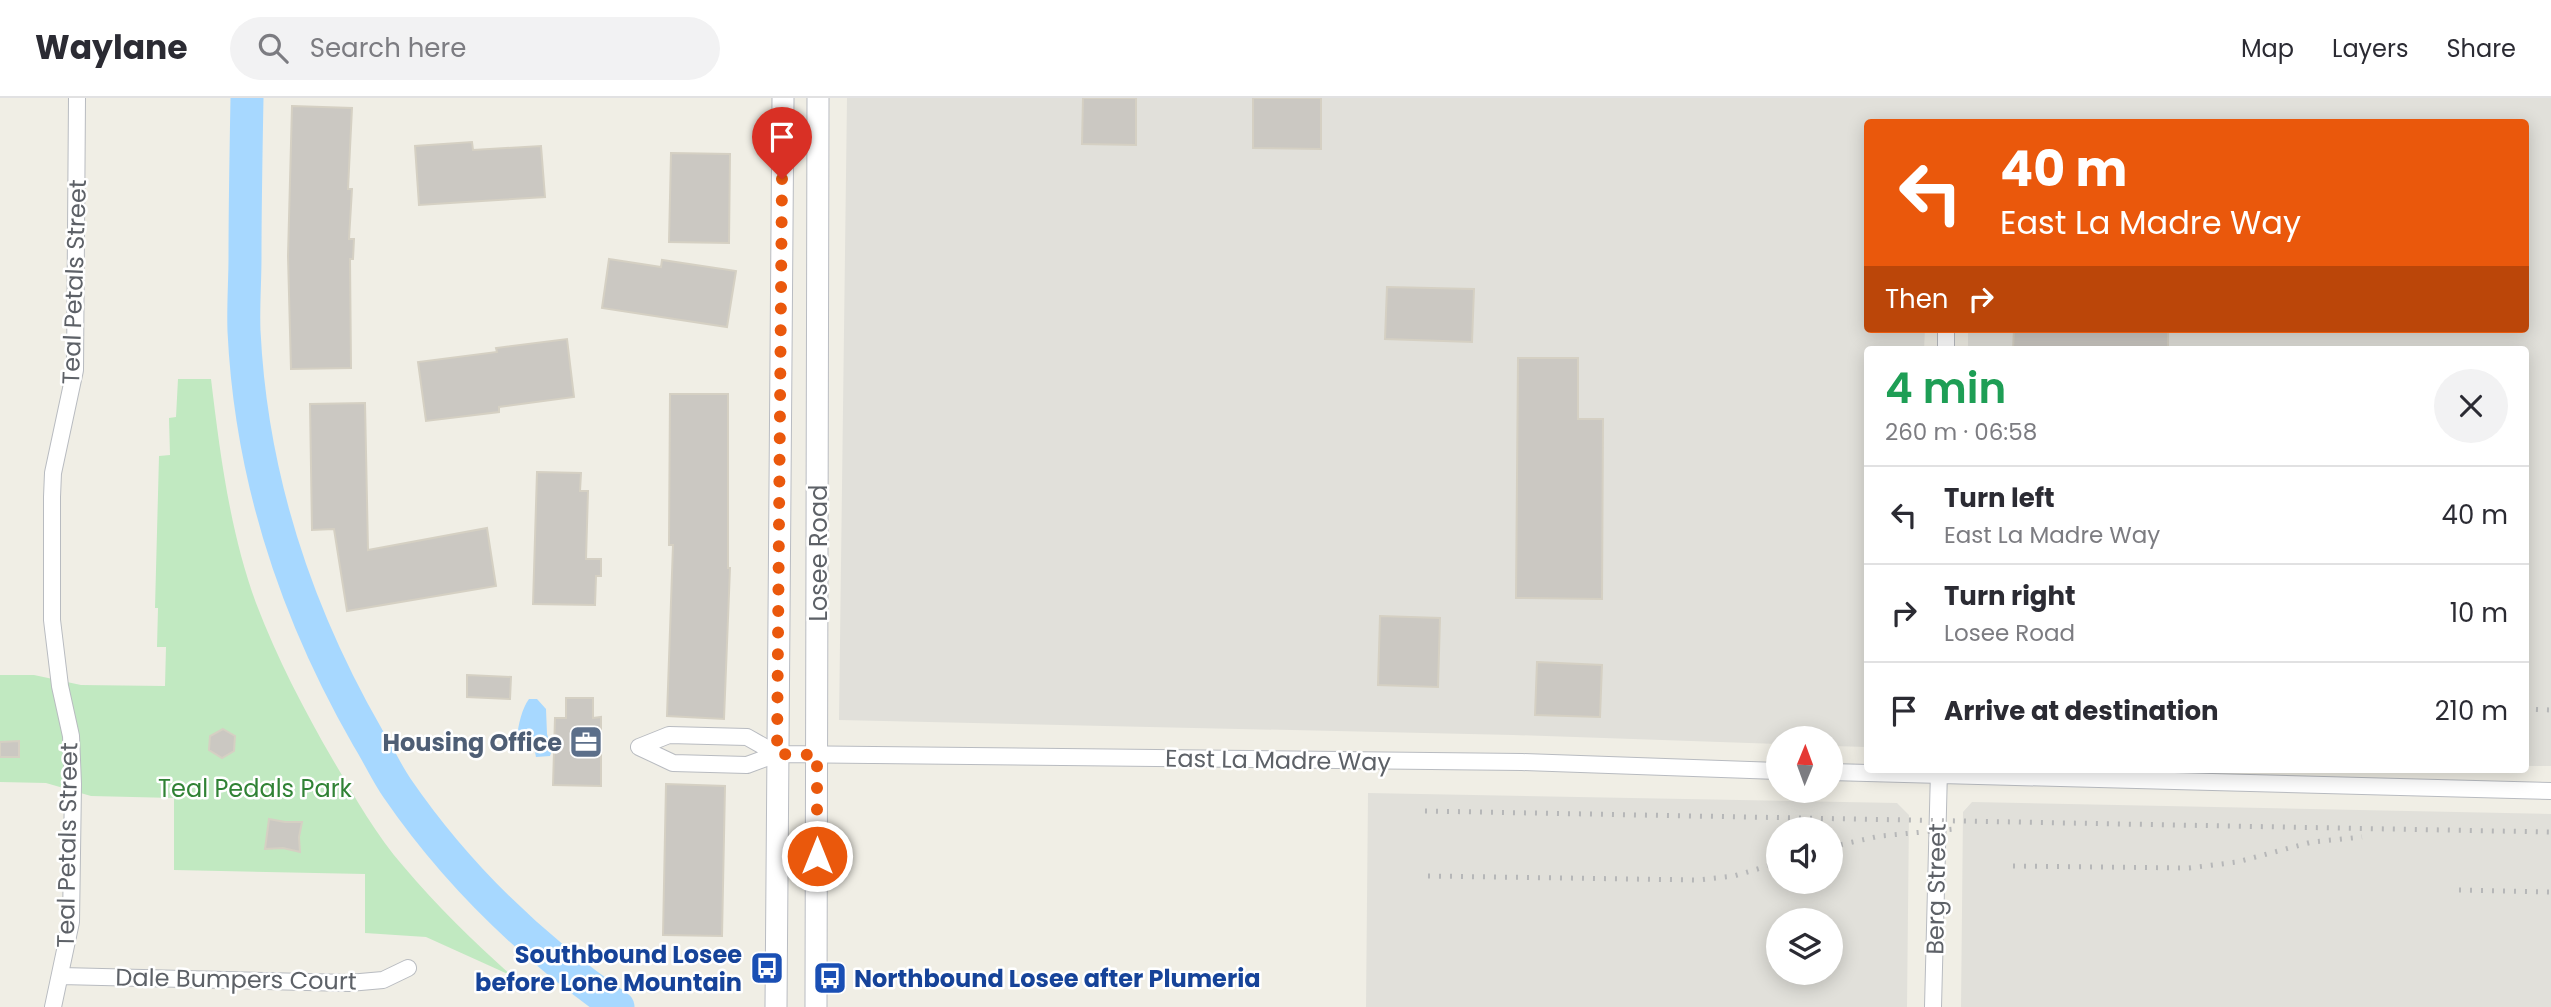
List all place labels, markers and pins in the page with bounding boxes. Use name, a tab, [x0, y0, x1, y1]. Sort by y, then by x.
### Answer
pin	[752, 107, 812, 179]
office icon: Housing Office	[567, 723, 605, 761]
place label: Housing Office	[382, 726, 562, 759]
place label: Southbound Losee before Lone Mountain	[475, 938, 742, 999]
bus stop icon: Southbound Losee before Lone Mountain	[748, 949, 786, 987]
bus stop icon: Northbound Losee after Plumeria	[811, 959, 849, 997]
place label: Northbound Losee after Plumeria	[854, 962, 1261, 995]

